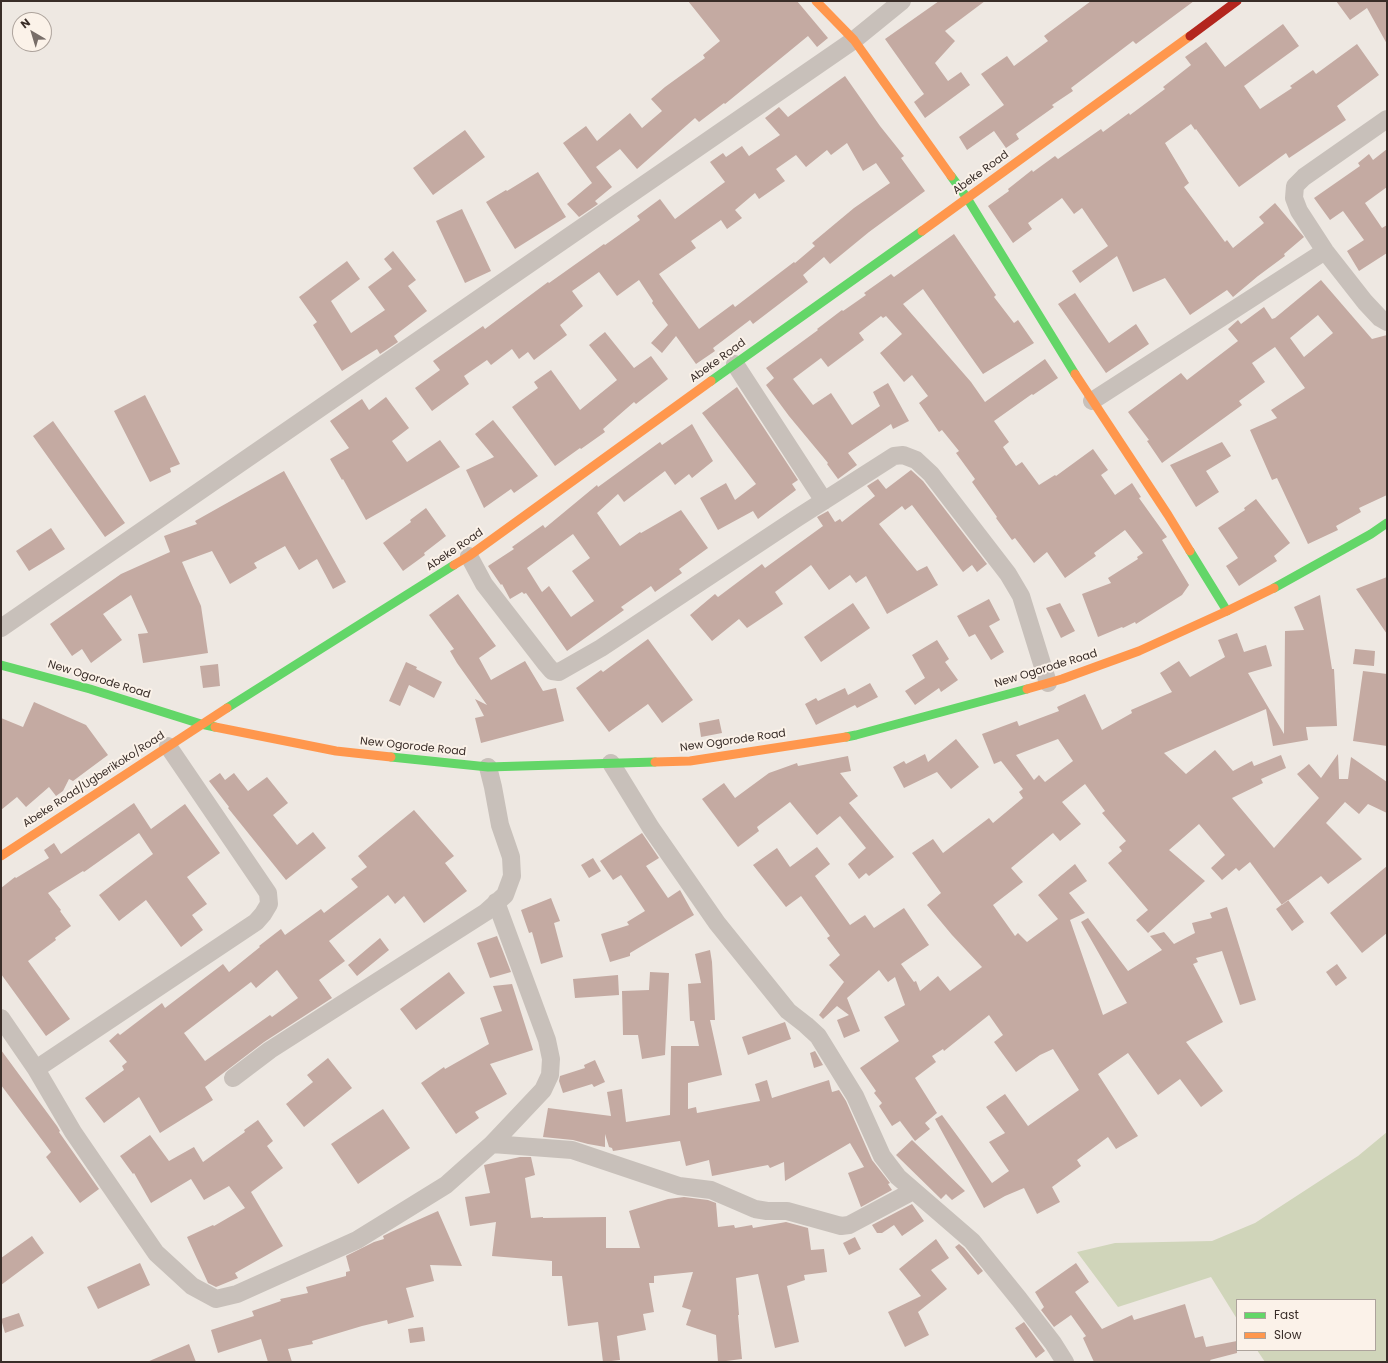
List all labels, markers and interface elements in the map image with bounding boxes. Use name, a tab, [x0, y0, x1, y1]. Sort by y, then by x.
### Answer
north arrow	[12, 12, 52, 52]
text: N	[17, 14, 33, 32]
street label: Abeke Road	[951, 148, 1011, 198]
street label: Abeke Road	[688, 336, 748, 386]
street label: Abeke Road	[424, 526, 486, 574]
street label: New Ogorode Road	[993, 647, 1099, 691]
street label: New Ogorode Road	[46, 658, 152, 702]
street label: New Ogorode Road	[679, 727, 787, 755]
street label: Abeke Road/Ugberikoko/Road	[21, 729, 167, 831]
street label: New Ogorode Road	[359, 735, 467, 759]
legend	[1236, 1299, 1376, 1351]
text: Fast	[1274, 1306, 1299, 1323]
text: Slow	[1274, 1326, 1302, 1343]

